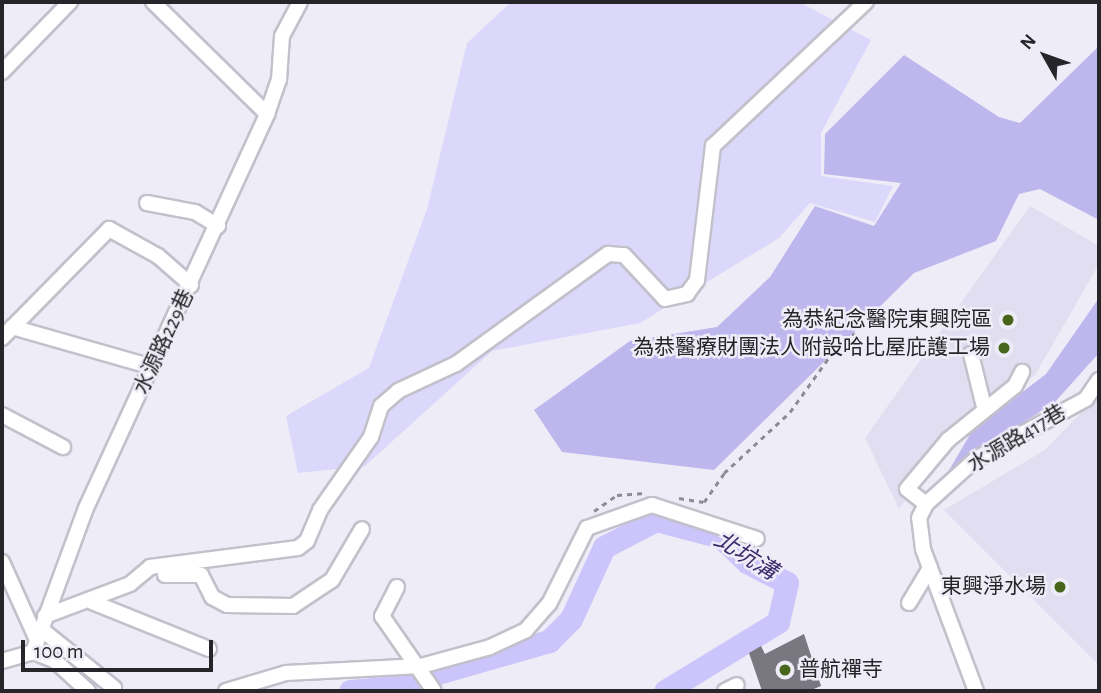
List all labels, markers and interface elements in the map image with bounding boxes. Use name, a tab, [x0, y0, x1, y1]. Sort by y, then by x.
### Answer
north arrow	[1010, 21, 1080, 91]
text: N	[1017, 31, 1040, 53]
street label: 水源路229巷	[129, 285, 199, 399]
place label: 為恭紀念醫院東興院區	[782, 307, 992, 333]
marker: 為恭紀念醫院東興院區	[998, 310, 1018, 330]
place label: 為恭醫療財團法人附設哈比屋庇護工場	[633, 335, 990, 361]
marker: 為恭醫療財團法人附設哈比屋庇護工場	[996, 340, 1012, 356]
street label: 水源路417巷	[963, 400, 1071, 478]
water label: 北坑溝	[708, 527, 782, 587]
place label: 東興淨水場	[941, 574, 1046, 600]
marker: 東興淨水場	[1052, 579, 1068, 595]
scale bar	[24, 626, 217, 670]
text: 100 m	[34, 641, 84, 662]
place label: 普航禪寺	[799, 657, 883, 683]
marker: 普航禪寺	[777, 662, 793, 678]

